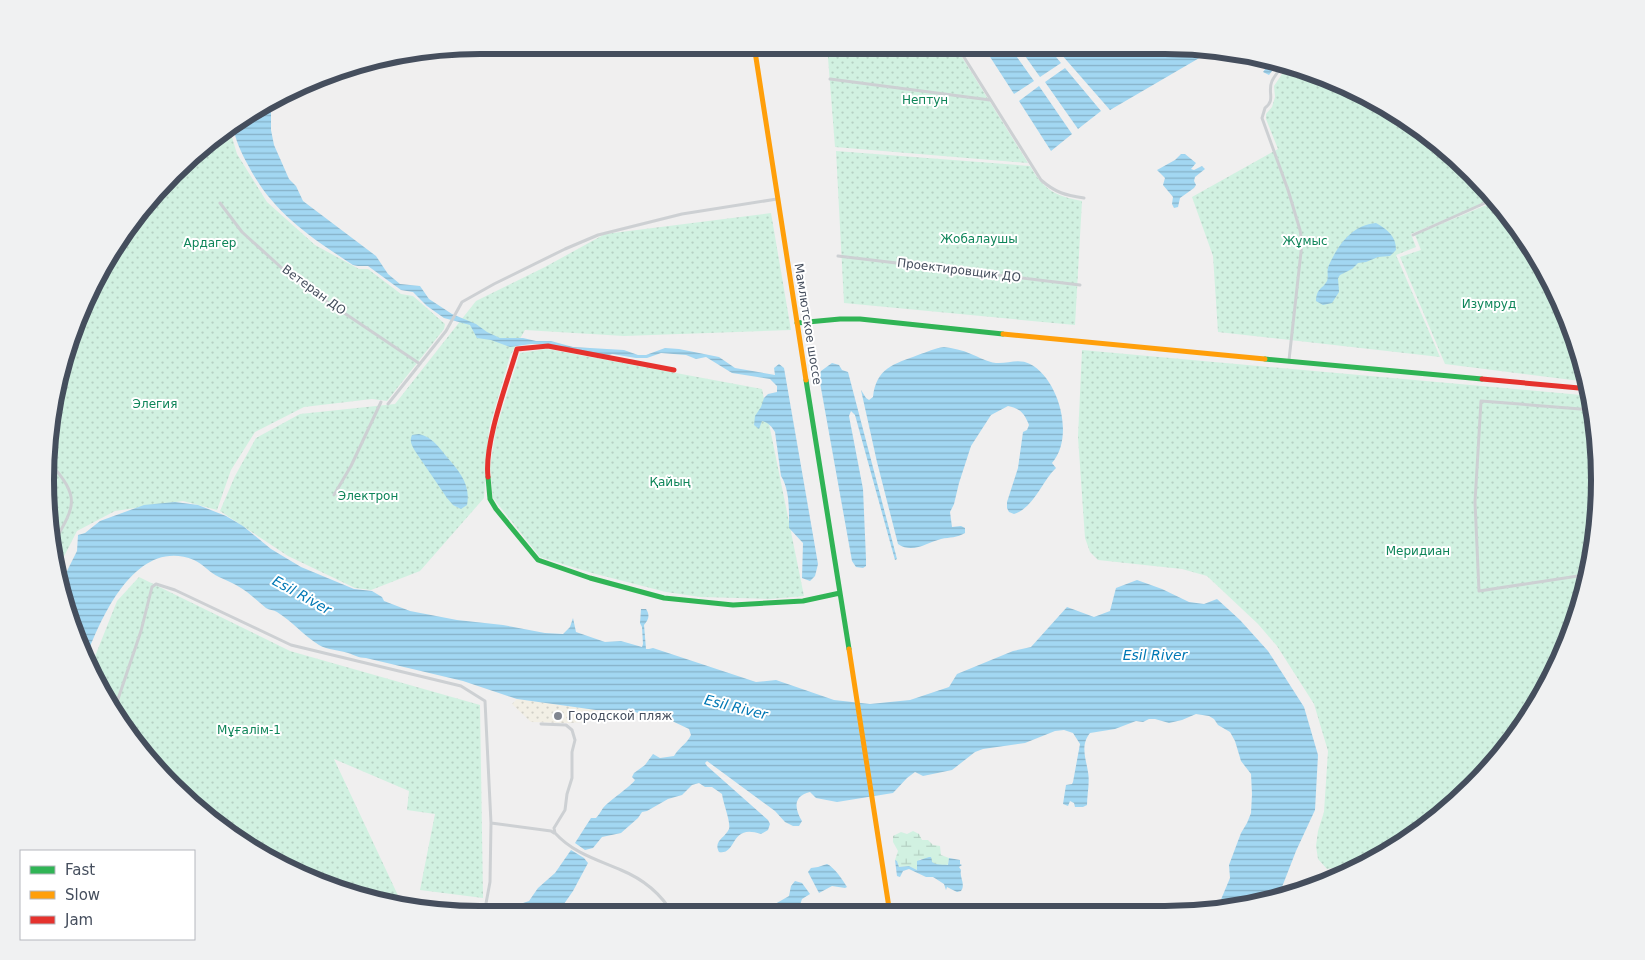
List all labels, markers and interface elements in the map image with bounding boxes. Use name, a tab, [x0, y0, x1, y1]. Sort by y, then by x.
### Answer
park label: Нептун	[902, 93, 948, 107]
park label: Жобалаушы	[940, 232, 1018, 246]
park label: Жұмыс	[1282, 234, 1328, 248]
park label: Ардагер	[184, 236, 236, 250]
street label: Проектировщик ДО	[896, 255, 1022, 285]
street label: Ветеран ДО	[279, 262, 349, 318]
street label: Мамлютское шоссе	[791, 262, 825, 386]
park label: Изумруд	[1462, 297, 1516, 311]
park label: Элегия	[133, 397, 177, 411]
park label: Қайың	[649, 475, 691, 489]
park label: Электрон	[338, 489, 398, 503]
park label: Меридиан	[1386, 544, 1450, 558]
water label: Esil River	[270, 572, 335, 618]
water label: Esil River	[1123, 647, 1189, 663]
water label: Esil River	[703, 691, 771, 723]
place label: Городской пляж	[568, 709, 672, 723]
marker: Городской пляж	[552, 710, 564, 722]
park label: Мұғалім-1	[217, 723, 281, 737]
legend	[20, 850, 195, 940]
text: Fast	[65, 861, 95, 879]
text: Slow	[65, 886, 100, 904]
text: Jam	[64, 911, 93, 929]

